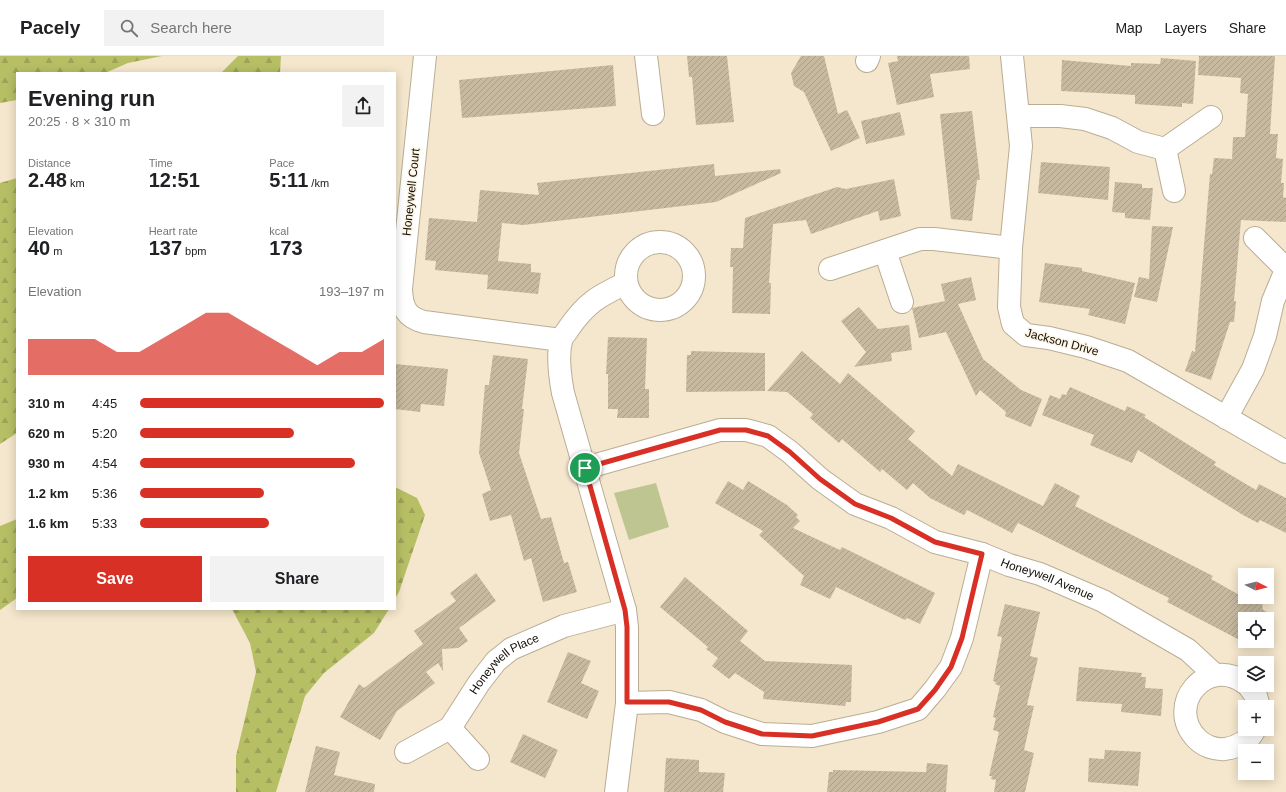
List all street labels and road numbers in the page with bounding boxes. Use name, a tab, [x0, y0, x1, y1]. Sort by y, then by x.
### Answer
street label: Honeywell Court	[399, 147, 423, 237]
street label: Jackson Drive	[1024, 325, 1101, 359]
street label: Honeywell Avenue	[999, 555, 1096, 603]
street label: Honeywell Place	[467, 631, 541, 697]

